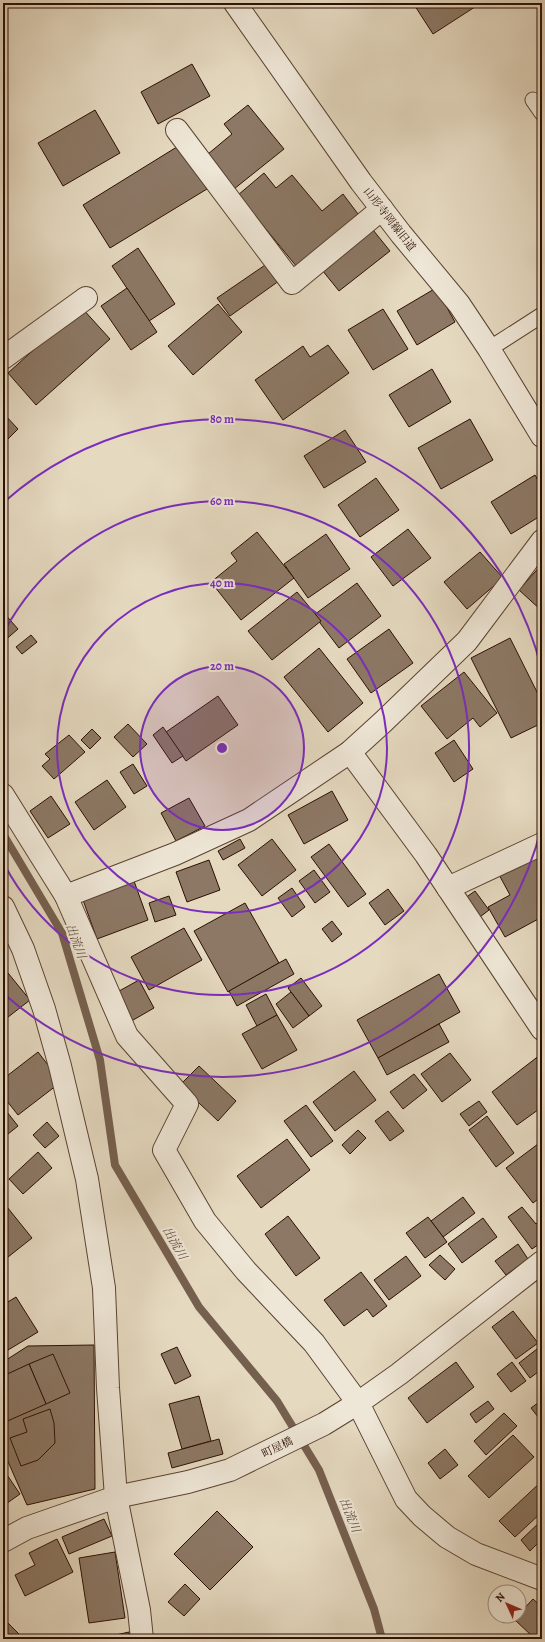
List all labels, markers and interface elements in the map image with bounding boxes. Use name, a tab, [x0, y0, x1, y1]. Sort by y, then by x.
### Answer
street label: 山形寺岡線旧道	[360, 184, 419, 254]
text: 80 m	[210, 411, 234, 427]
text: 60 m	[210, 493, 234, 509]
text: 40 m	[210, 575, 234, 591]
text: 20 m	[210, 658, 234, 674]
centre of rings	[215, 741, 229, 755]
water label: 出流川	[62, 921, 90, 963]
water label: 出流川	[159, 1223, 192, 1264]
street label: 町屋橋	[259, 1433, 295, 1461]
water label: 出流川	[336, 1495, 365, 1537]
north arrow	[487, 1584, 527, 1624]
text: N	[492, 1589, 508, 1605]

